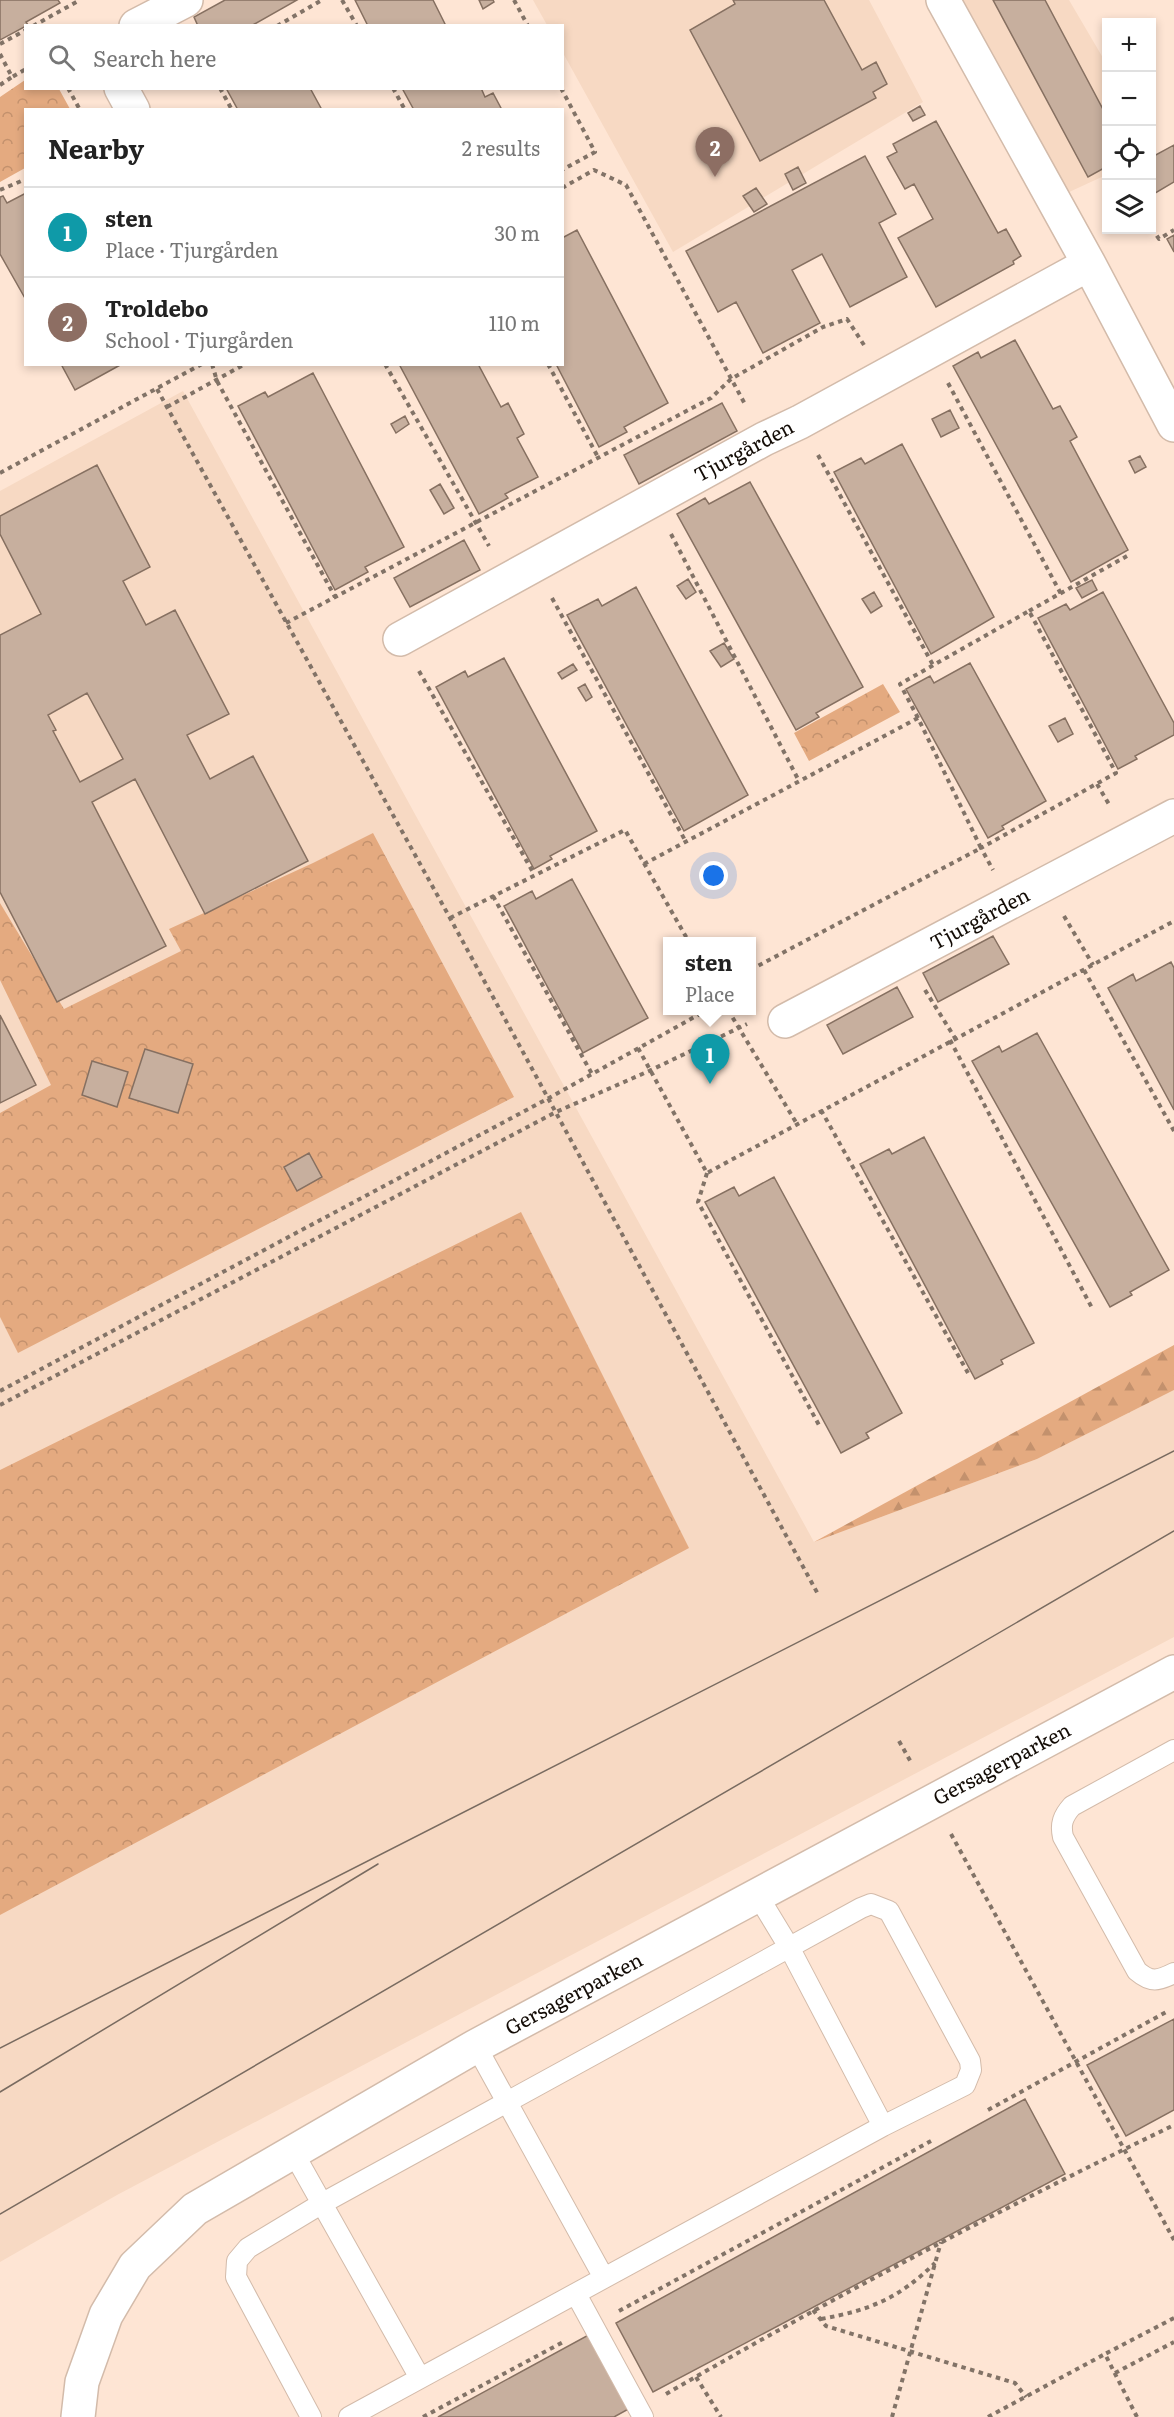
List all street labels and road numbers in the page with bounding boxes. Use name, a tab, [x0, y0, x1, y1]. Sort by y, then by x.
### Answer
street label: Tjurgården	[688, 410, 798, 488]
street label: Tjurgården	[924, 878, 1034, 956]
street label: Gersagerparken	[927, 1713, 1075, 1811]
street label: Gersagerparken	[499, 1943, 647, 2041]

